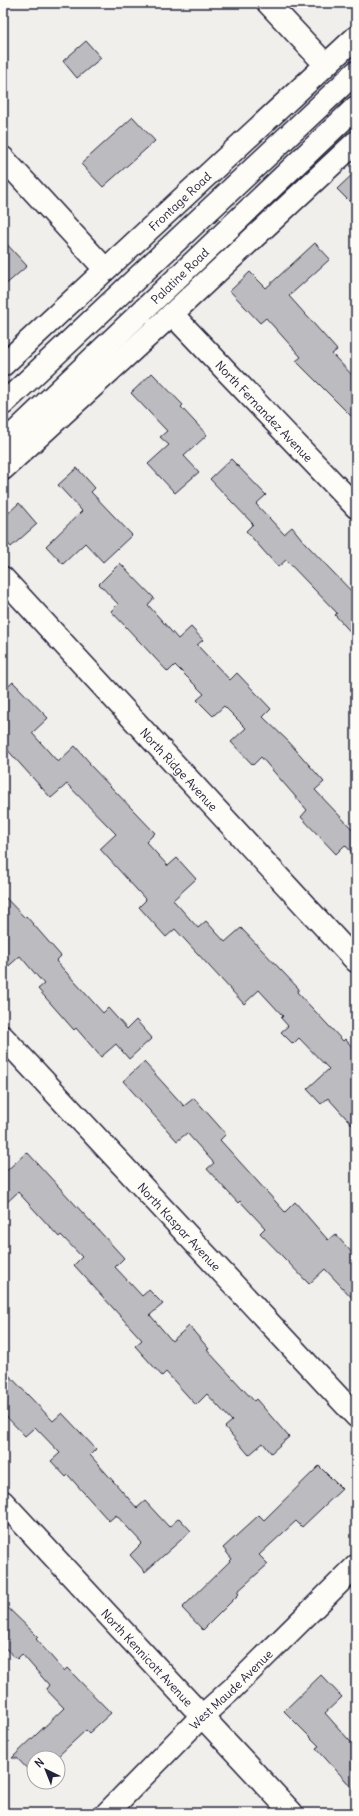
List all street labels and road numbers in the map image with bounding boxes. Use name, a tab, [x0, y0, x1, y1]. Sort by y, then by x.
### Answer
street label: Frontage Road	[145, 168, 214, 234]
street label: Palatine Road	[147, 244, 212, 307]
street label: North Fernandez Avenue	[213, 357, 316, 465]
street label: North Ridge Avenue	[137, 725, 221, 814]
street label: North Kaspar Avenue	[135, 1179, 224, 1274]
street label: North Kennicott Avenue	[98, 1605, 196, 1709]
street label: West Maude Avenue	[186, 1646, 275, 1732]

